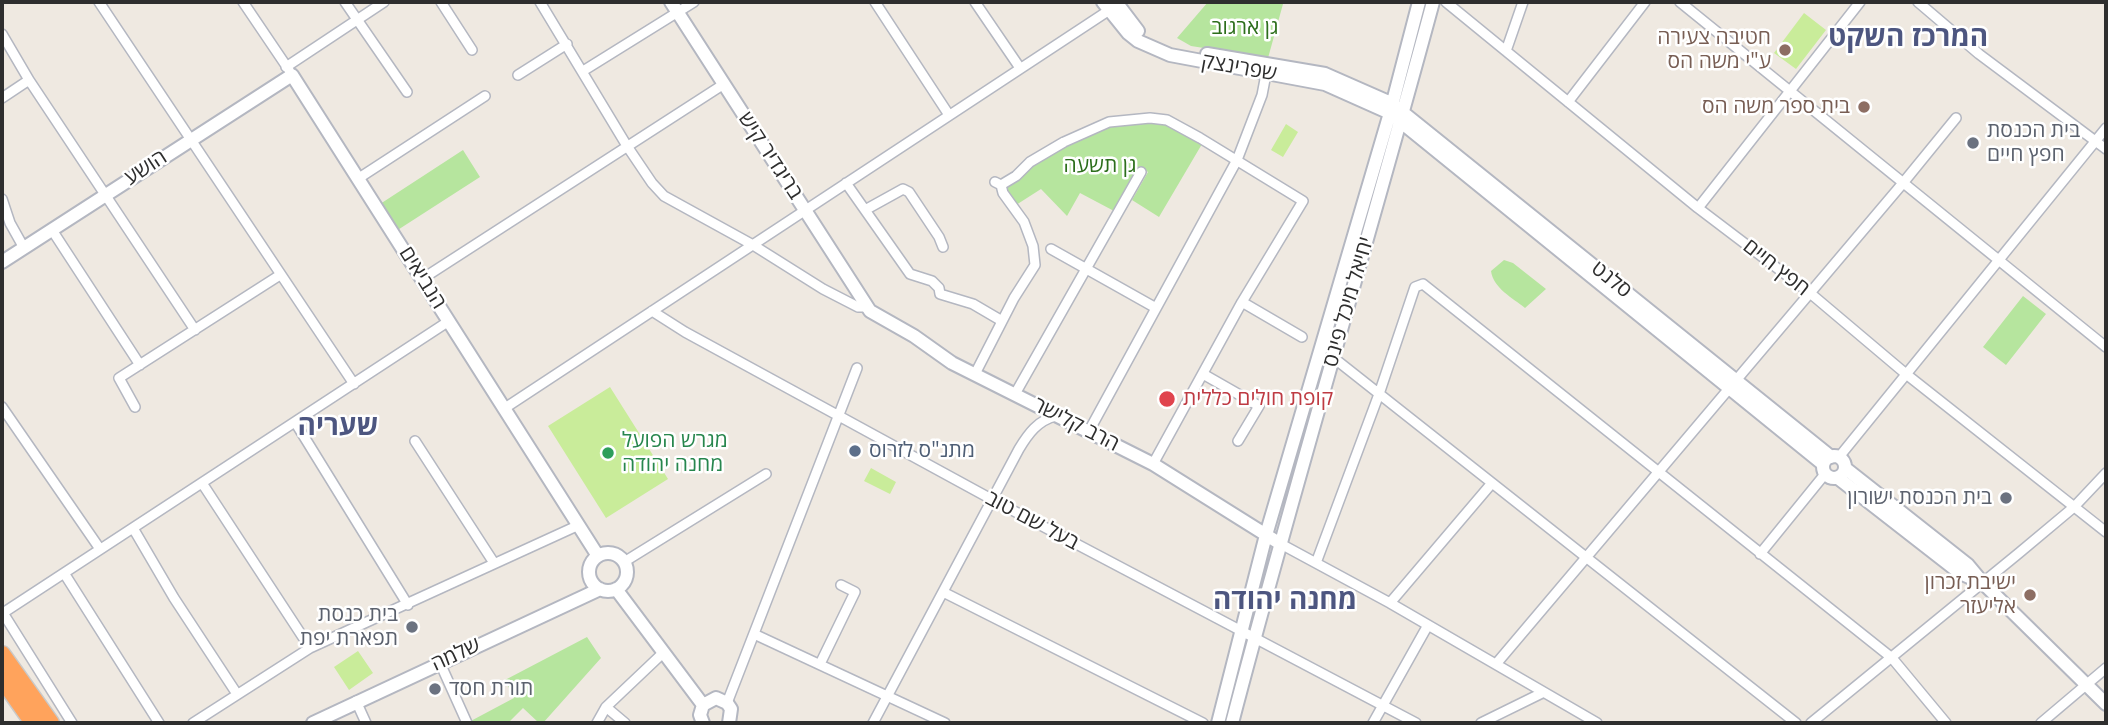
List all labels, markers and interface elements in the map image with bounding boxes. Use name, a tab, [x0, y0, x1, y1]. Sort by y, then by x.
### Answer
park label: גן ארגוב	[1212, 15, 1278, 41]
district label: המרכז השקט	[1828, 21, 1988, 55]
place label: חטיבה צעירה ע"י משה הס	[1657, 25, 1771, 75]
marker: חטיבה צעירה ע"י משה הס	[1777, 42, 1793, 58]
street label: שפרינצק	[1199, 49, 1279, 87]
place label: בית ספר משה הס	[1702, 94, 1850, 120]
marker: בית ספר משה הס	[1856, 99, 1872, 115]
street label: בריגדיר קיש	[732, 108, 808, 204]
place label: בית הכנסת חפץ חיים	[1987, 118, 2080, 168]
marker: בית הכנסת חפץ חיים	[1965, 135, 1981, 151]
street label: הושע	[120, 145, 172, 191]
park label: גן תשעה	[1064, 153, 1136, 179]
street label: יחיאל מיכל פינס	[1318, 234, 1380, 370]
street label: חפץ חיים	[1738, 234, 1814, 302]
street label: הנביאים	[393, 242, 451, 314]
street label: סלנט	[1586, 256, 1636, 304]
place label: קופת חולים כללית	[1183, 386, 1333, 412]
marker: קופת חולים כללית	[1157, 389, 1177, 409]
street label: הרב קלישר	[1029, 393, 1123, 457]
district label: שעריה	[298, 410, 378, 444]
place label: מגרש הפועל מחנה יהודה	[622, 428, 728, 478]
place label: מתנ"ס לזרוס	[869, 438, 975, 464]
marker: מתנ"ס לזרוס	[847, 443, 863, 459]
marker: מגרש הפועל מחנה יהודה	[600, 445, 616, 461]
place label: בית הכנסת ישורון	[1847, 485, 1992, 511]
street label: בעל שם טוב	[981, 486, 1083, 556]
marker: בית הכנסת ישורון	[1998, 490, 2014, 506]
place label: ישיבת זכרון אליעזר	[1925, 570, 2016, 620]
district label: מחנה יהודה	[1213, 584, 1357, 618]
marker: ישיבת זכרון אליעזר	[2022, 587, 2038, 603]
place label: בית כנסת תפארת יפת	[300, 602, 398, 652]
marker: בית כנסת תפארת יפת	[404, 619, 420, 635]
street label: שלמה	[427, 633, 485, 677]
place label: תורת חסד	[449, 676, 533, 702]
marker: תורת חסד	[427, 681, 443, 697]

